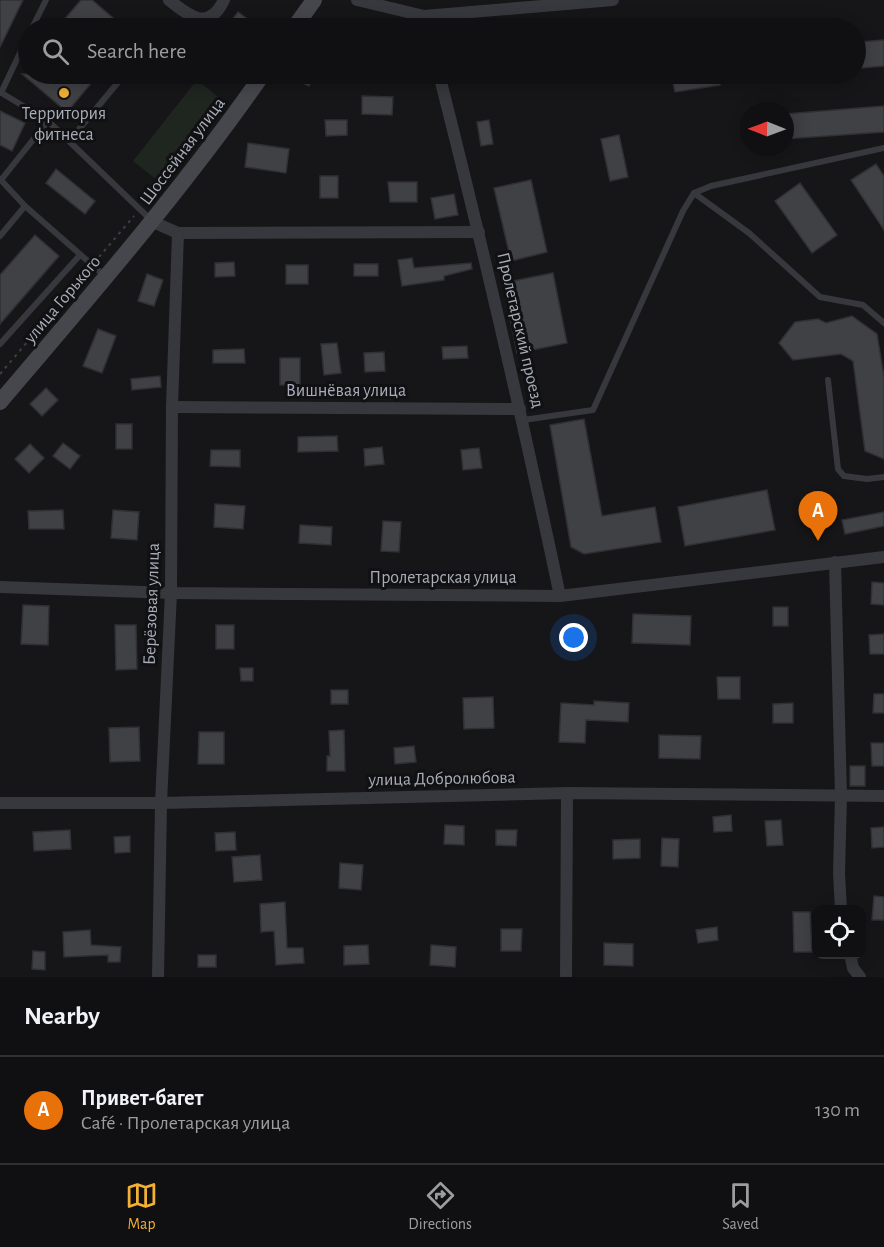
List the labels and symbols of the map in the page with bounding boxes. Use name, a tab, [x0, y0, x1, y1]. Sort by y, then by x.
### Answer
marker: Территория фитнеса	[57, 86, 71, 100]
street label: Шоссейная улица	[137, 95, 229, 209]
north arrow	[740, 102, 794, 156]
place label: Территория фитнеса	[22, 105, 106, 144]
street label: Пролетарский проезд	[493, 251, 547, 410]
street label: улица Горького	[20, 252, 104, 348]
street label: Вишнёвая улица	[286, 382, 406, 400]
pin: A	[798, 492, 838, 541]
street label: Берёзовая улица	[141, 543, 163, 665]
street label: Пролетарская улица	[369, 569, 517, 587]
your location	[559, 623, 588, 652]
street label: улица Добролюбова	[367, 768, 516, 789]

